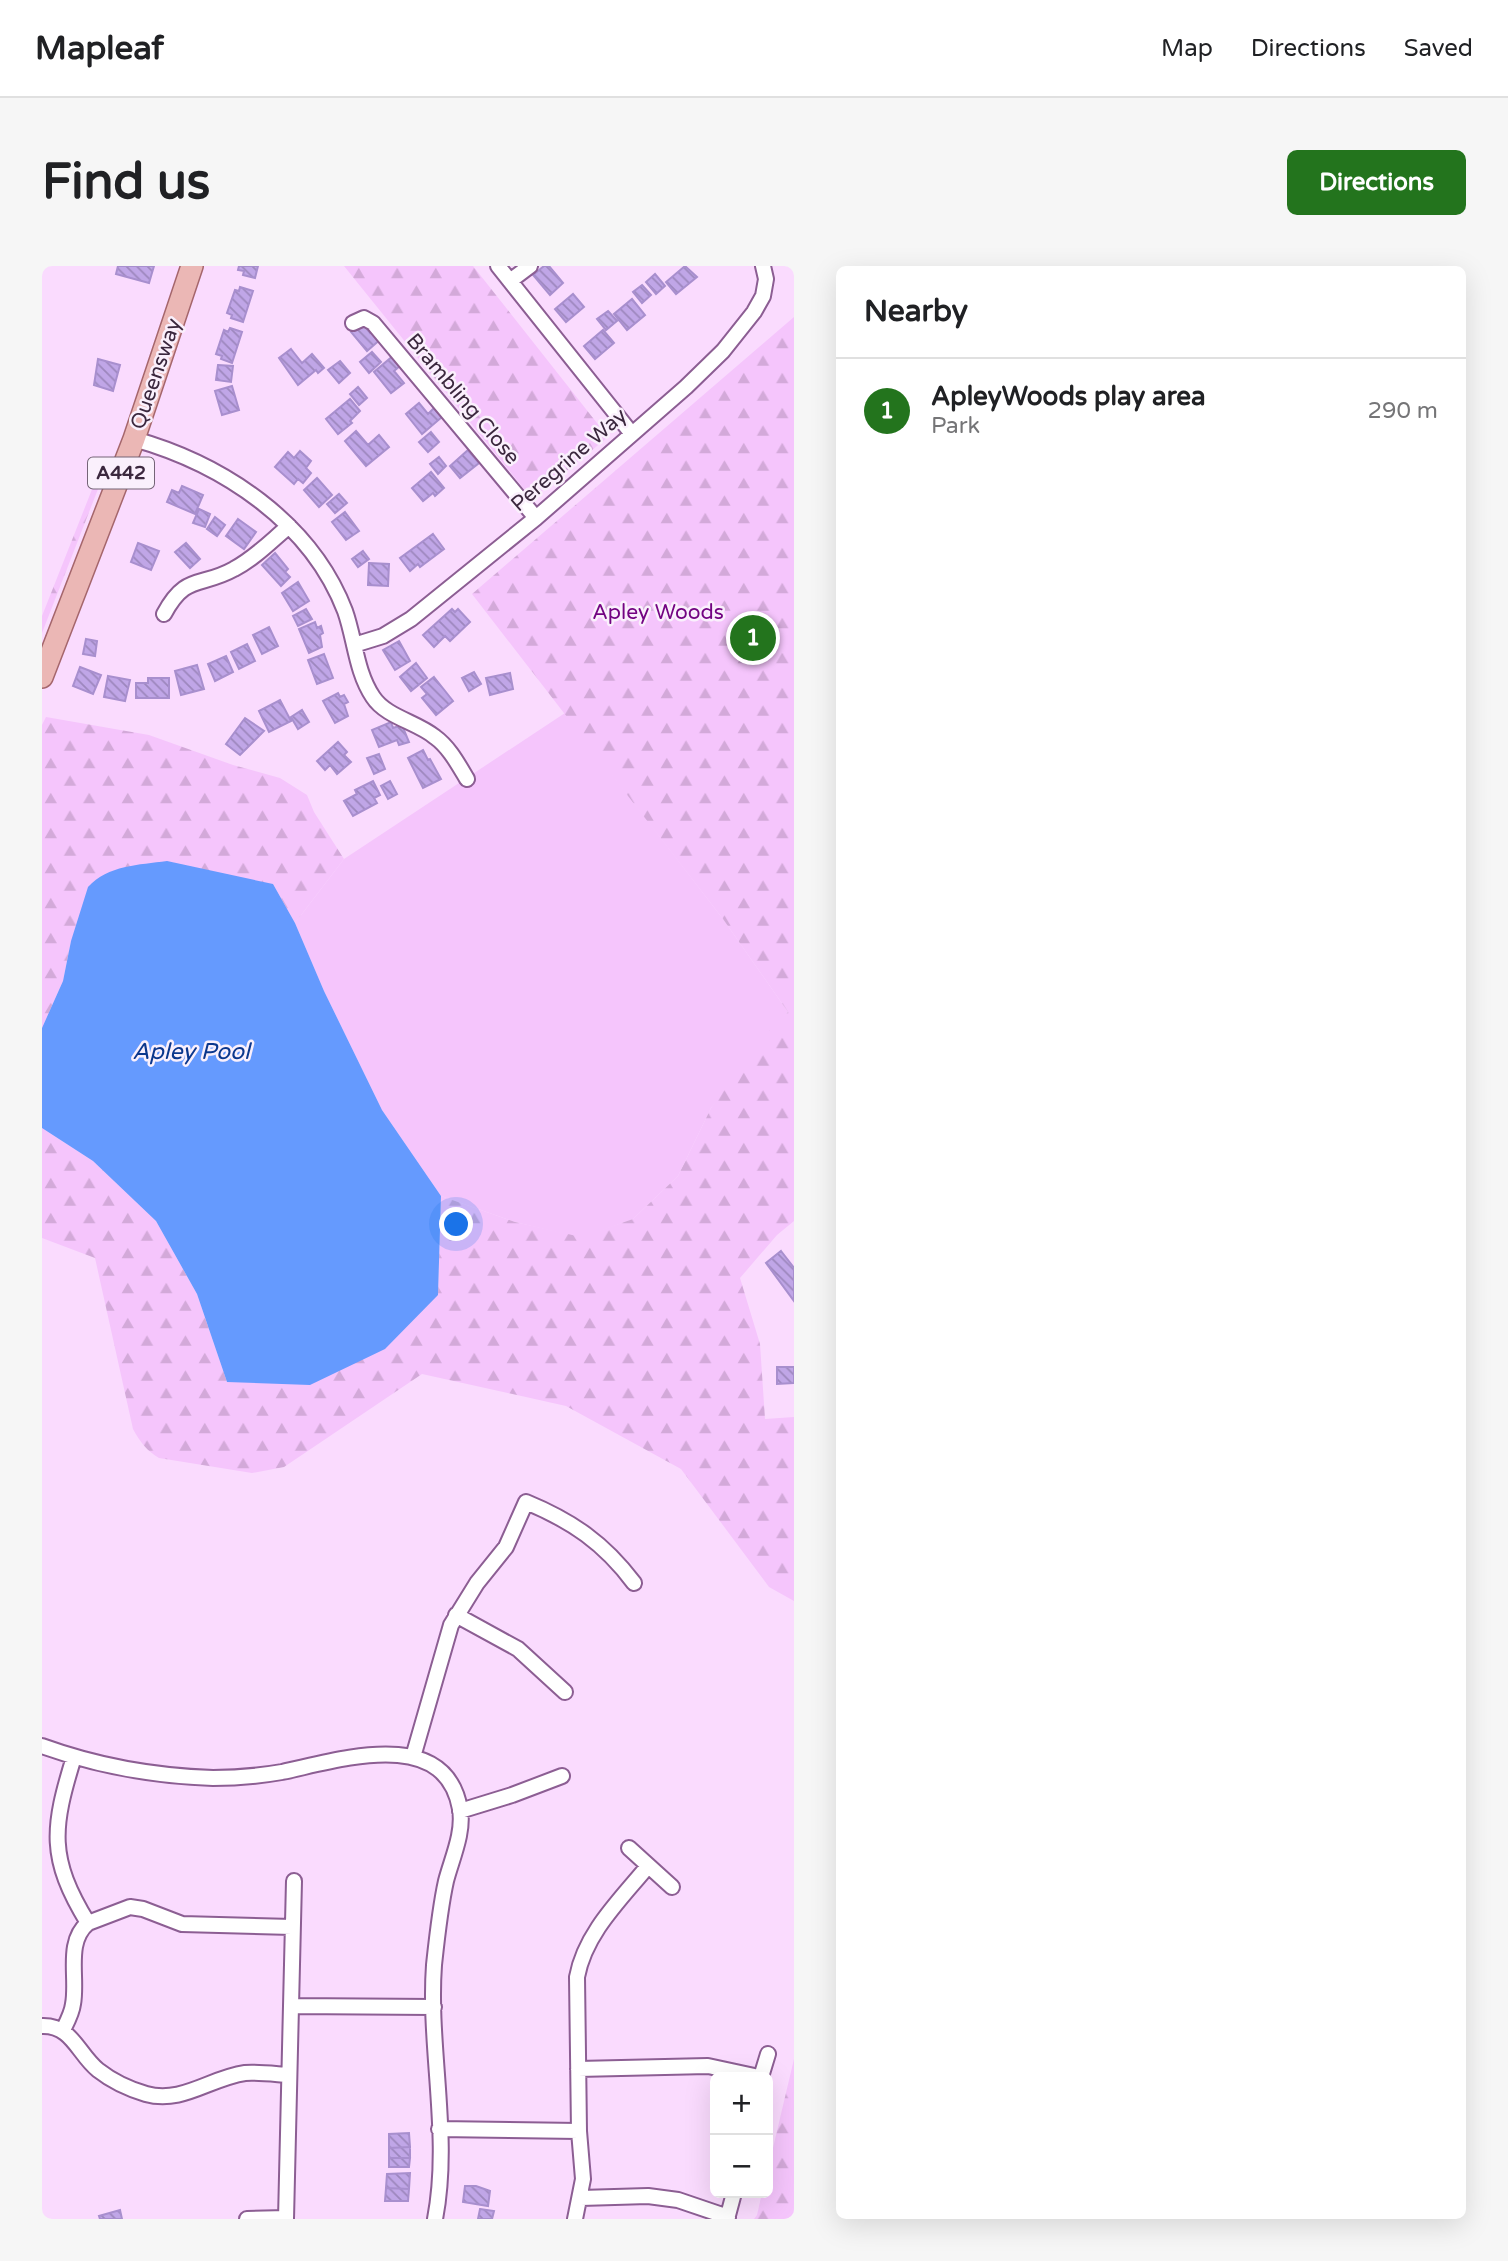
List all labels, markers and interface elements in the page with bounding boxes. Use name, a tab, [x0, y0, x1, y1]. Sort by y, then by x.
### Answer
text: Mapleaf	[35, 29, 164, 68]
text: Map	[1161, 34, 1213, 63]
text: Directions	[1251, 34, 1366, 63]
text: Saved	[1404, 34, 1473, 63]
button: Directions	[1287, 150, 1466, 215]
text: Find us	[42, 153, 210, 212]
text: Nearby	[864, 293, 968, 330]
street label: Queensway	[125, 315, 187, 433]
street label: Brambling Close	[401, 328, 525, 470]
text: ApleyWoods play area	[931, 381, 1206, 412]
text: 1	[880, 397, 894, 425]
text: 290 m	[1368, 397, 1438, 425]
street label: Peregrine Way	[506, 403, 632, 517]
text: Park	[931, 412, 980, 440]
road number: A442	[88, 458, 154, 489]
park label: Apley Woods	[592, 600, 724, 625]
pin: 1	[730, 612, 776, 664]
water label: Apley Pool	[132, 1038, 252, 1066]
your location	[439, 1207, 473, 1241]
map controls	[710, 2072, 773, 2198]
button: +	[710, 2072, 773, 2135]
button: −	[710, 2135, 773, 2198]

